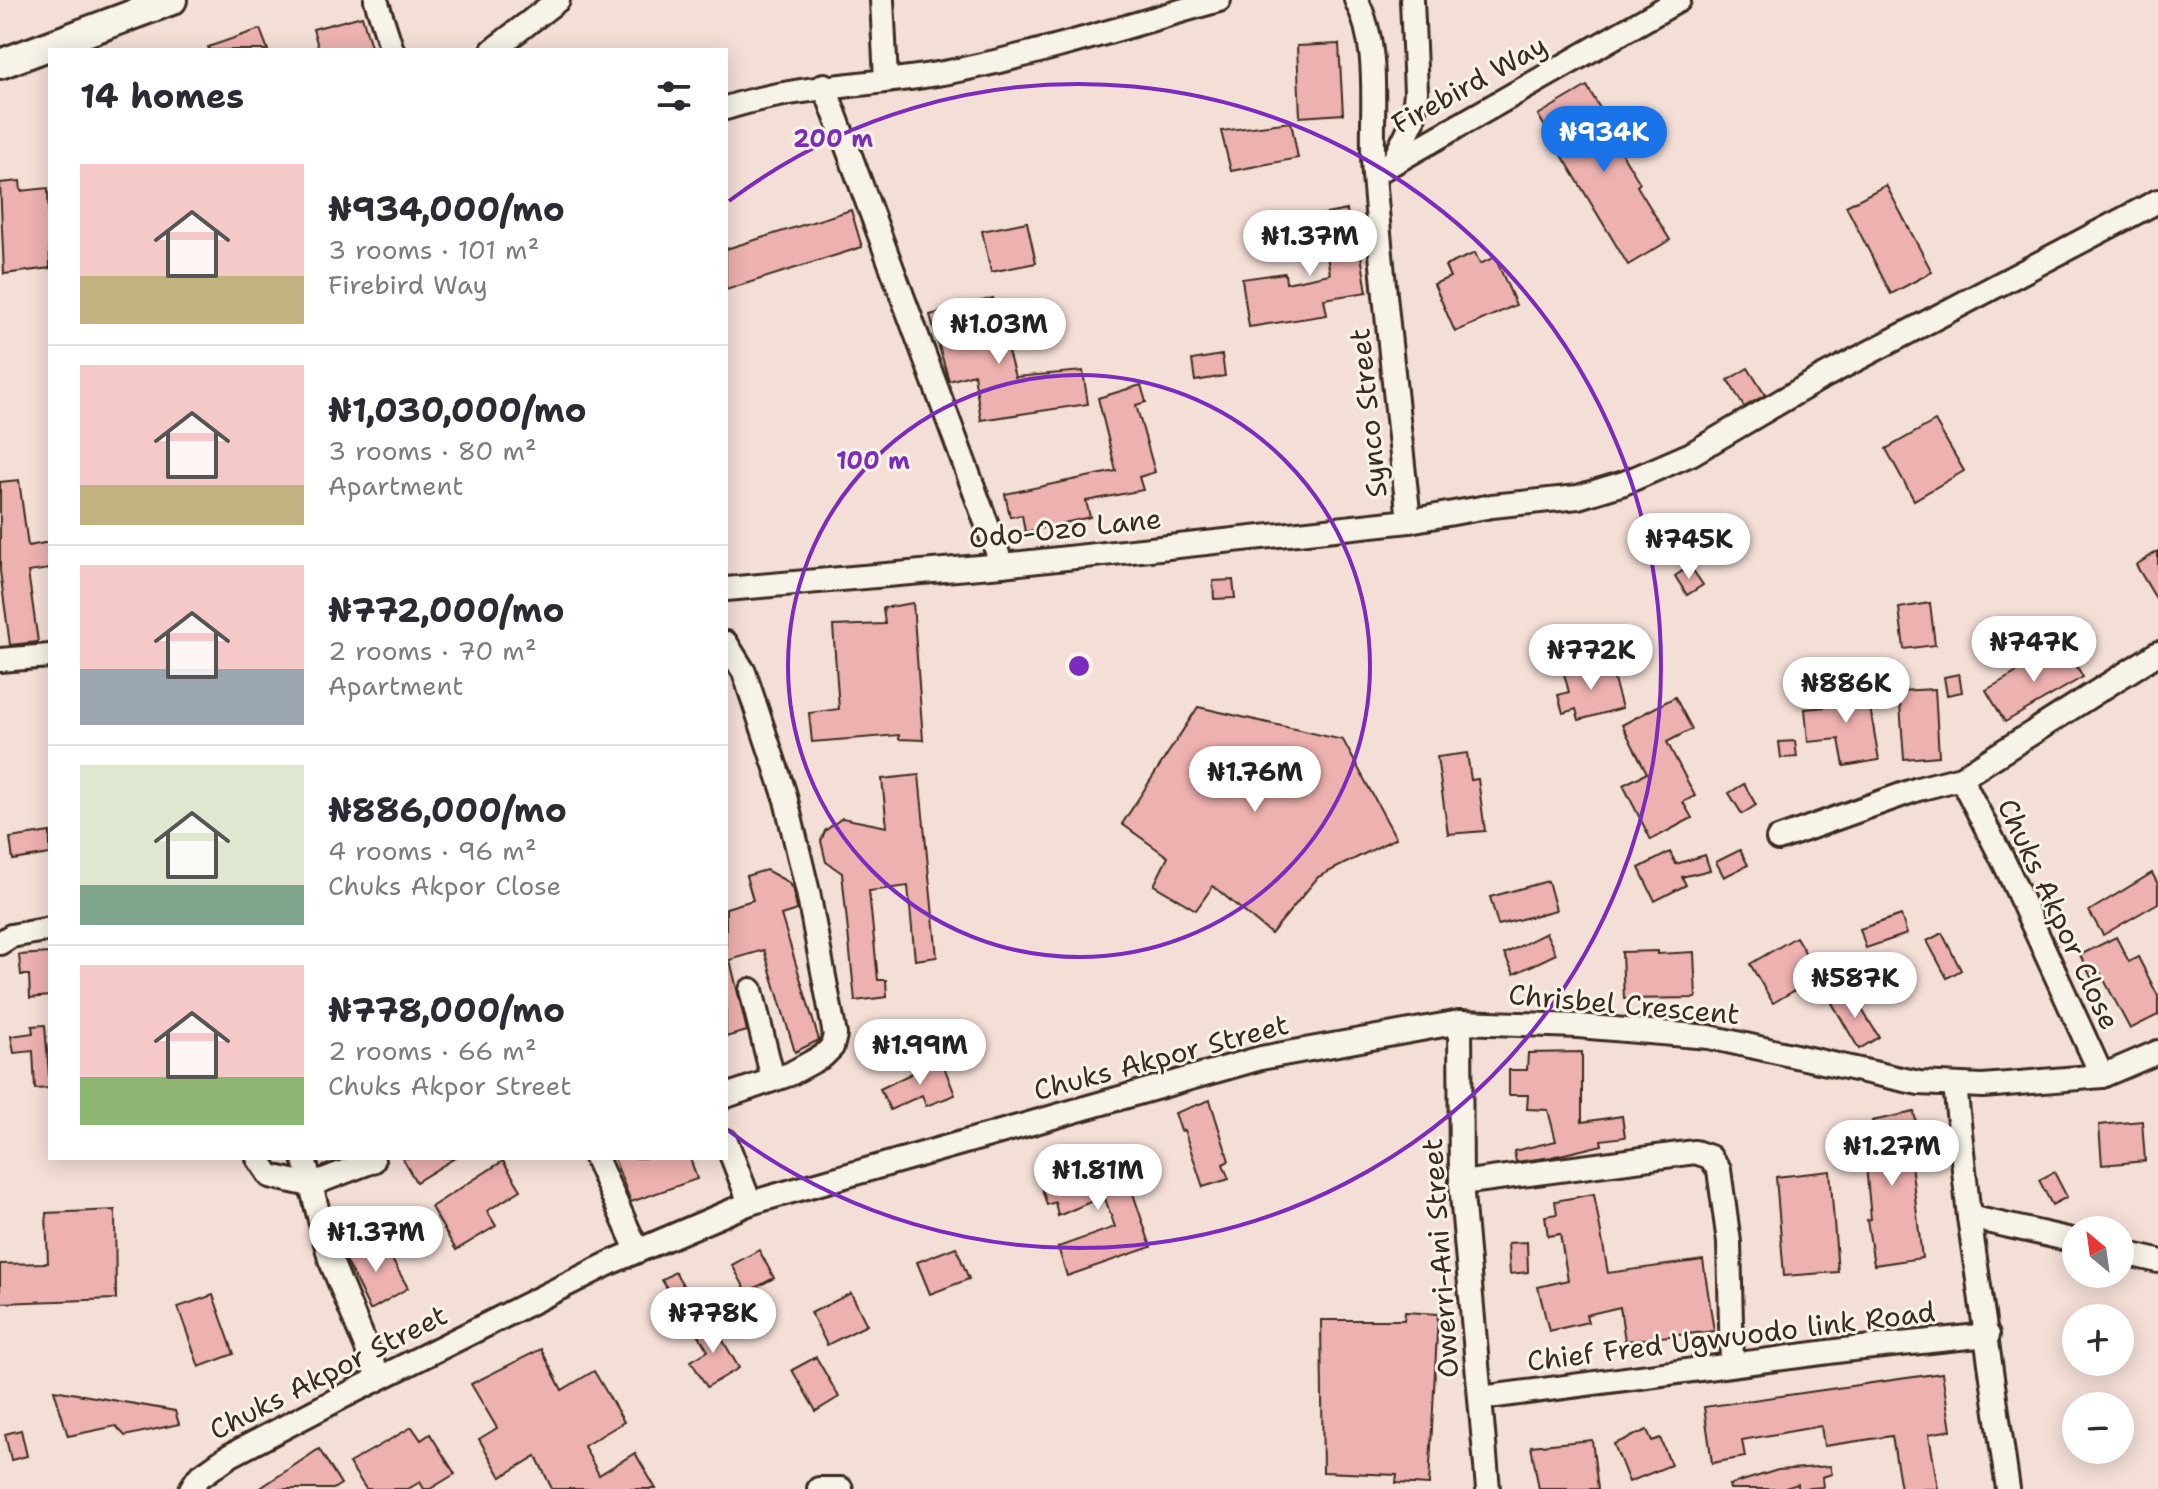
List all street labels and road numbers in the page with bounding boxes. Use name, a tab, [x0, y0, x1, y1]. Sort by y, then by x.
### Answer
street label: Firebird Way	[1385, 26, 1553, 142]
street label: Synco Street	[1340, 326, 1396, 500]
street label: Odo-Ozo Lane	[967, 499, 1163, 557]
street label: Chuks Akpor Close	[1989, 792, 2129, 1036]
street label: Chrisbel Crescent	[1507, 975, 1741, 1033]
street label: Chuks Akpor Street	[1029, 1005, 1293, 1109]
street label: Owerri-Ani Street	[1413, 1137, 1467, 1379]
street label: Chief Fred Ugwuodo link Road	[1525, 1292, 1937, 1380]
street label: Chuks Akpor Street	[202, 1296, 454, 1448]

